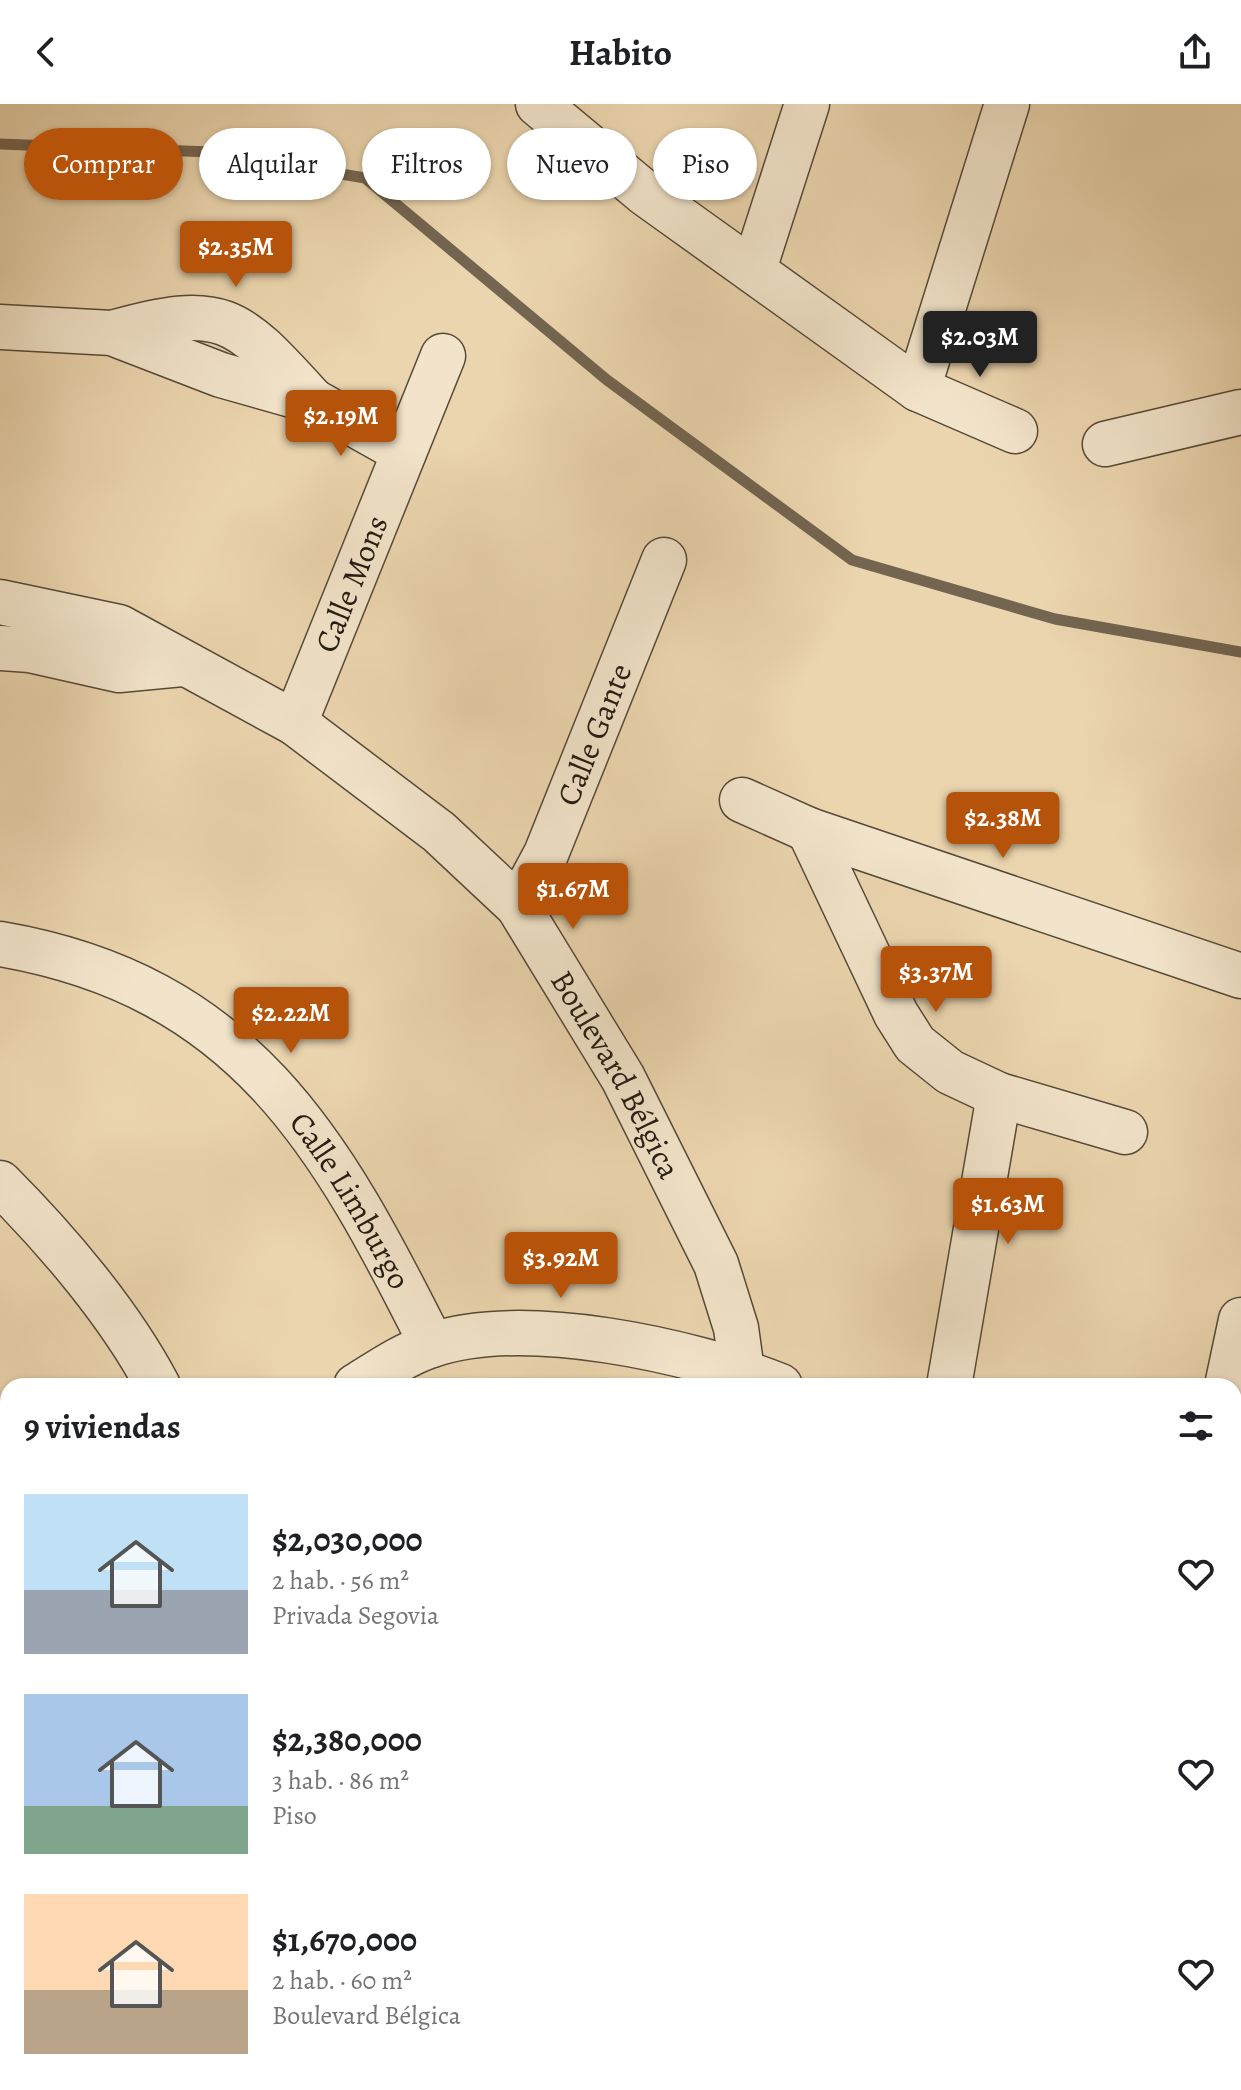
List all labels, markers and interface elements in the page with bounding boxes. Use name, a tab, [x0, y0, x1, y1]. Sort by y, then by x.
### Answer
text: Habito	[569, 28, 672, 77]
icon: back	[24, 30, 68, 74]
icon: share	[1173, 30, 1217, 74]
chip: Comprar	[24, 128, 183, 200]
chip: Alquilar	[199, 128, 346, 200]
chip: Filtros	[362, 128, 491, 200]
chip: Nuevo	[507, 128, 637, 200]
chip: Piso	[653, 128, 757, 200]
pin: $2.35M	[171, 221, 301, 289]
text: $2.35M	[198, 229, 274, 264]
pin: $2.03M	[915, 311, 1045, 379]
text: $2.03M	[941, 319, 1019, 354]
pin: $2.19M	[276, 390, 406, 458]
text: $2.19M	[303, 398, 379, 433]
street label: Calle Mons	[304, 509, 398, 659]
street label: Calle Gante	[546, 657, 642, 812]
pin: $2.38M	[938, 792, 1068, 860]
text: $2.38M	[964, 800, 1042, 835]
pin: $1.67M	[508, 863, 638, 931]
text: $1.67M	[536, 871, 610, 906]
pin: $3.37M	[871, 946, 1001, 1014]
text: $3.37M	[899, 954, 973, 989]
street label: Boulevard Bélgica	[540, 962, 692, 1186]
pin: $2.22M	[226, 987, 356, 1055]
text: $2.22M	[252, 995, 330, 1030]
street label: Calle Limburgo	[279, 1102, 422, 1297]
pin: $1.63M	[943, 1178, 1073, 1246]
text: $1.63M	[971, 1186, 1045, 1221]
pin: $3.92M	[496, 1232, 626, 1300]
text: $3.92M	[523, 1240, 599, 1275]
text: 9 viviendas	[24, 1403, 181, 1450]
icon: filters	[1174, 1404, 1218, 1448]
text: $2,030,000	[272, 1516, 423, 1563]
icon: home	[88, 1526, 184, 1622]
icon: heart	[1174, 1552, 1218, 1596]
text: 2 hab. · 56 m²	[272, 1563, 409, 1598]
text: Privada Segovia	[272, 1598, 439, 1633]
text: $2,380,000	[272, 1716, 422, 1763]
icon: home	[88, 1726, 184, 1822]
icon: heart	[1174, 1752, 1218, 1796]
text: 3 hab. · 86 m²	[272, 1763, 409, 1798]
text: Piso	[272, 1798, 317, 1833]
text: $1,670,000	[272, 1916, 417, 1963]
icon: home	[88, 1926, 184, 2022]
icon: heart	[1174, 1952, 1218, 1996]
text: 2 hab. · 60 m²	[272, 1963, 412, 1998]
text: Boulevard Bélgica	[272, 1998, 461, 2033]

